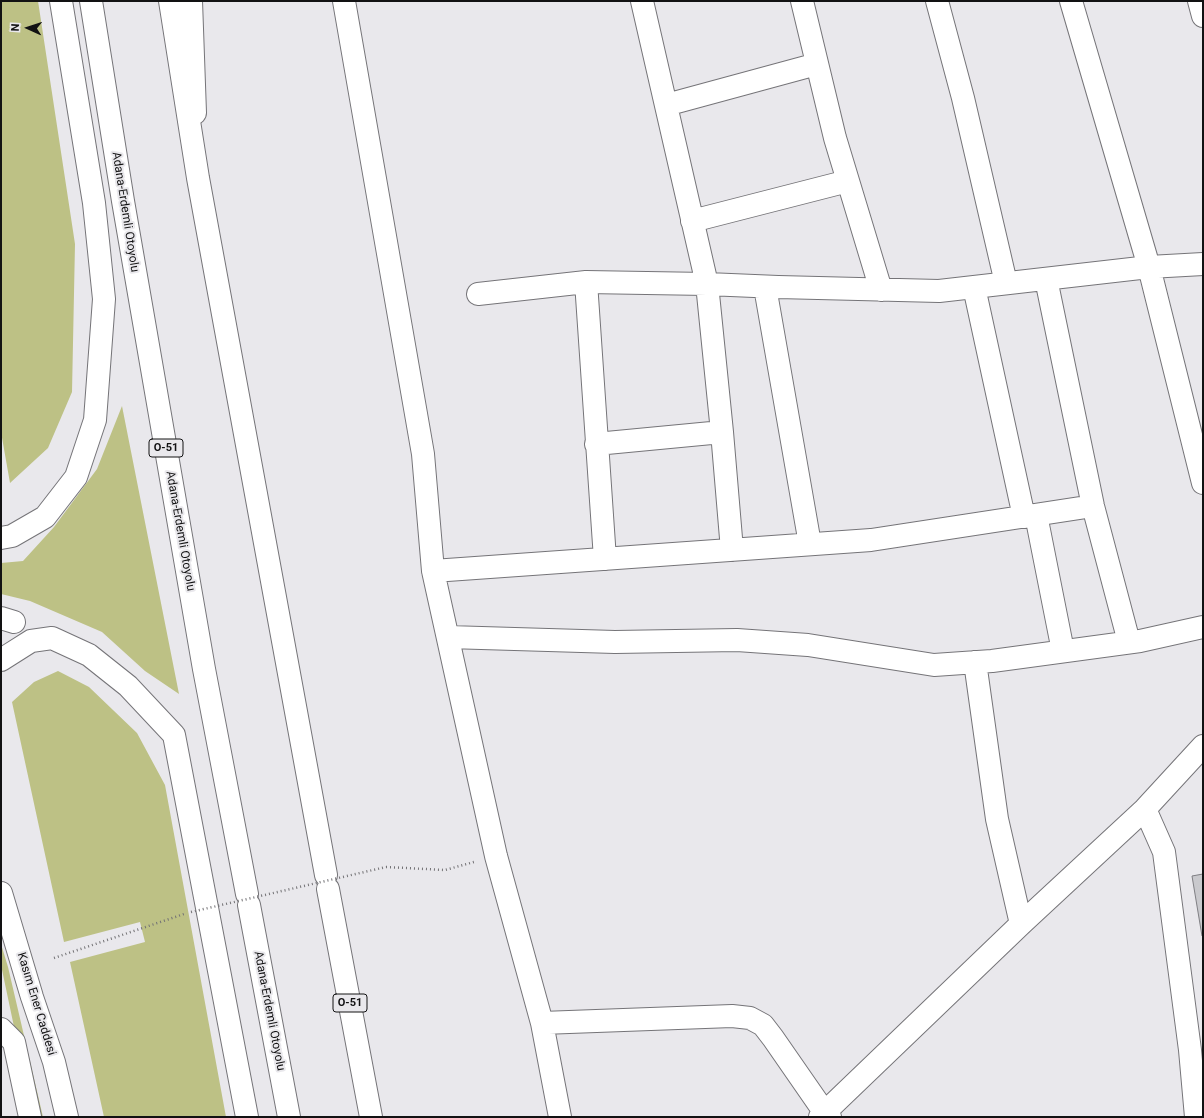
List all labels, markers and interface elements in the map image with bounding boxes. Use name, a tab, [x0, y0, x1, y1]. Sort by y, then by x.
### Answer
north arrow	[8, 8, 48, 48]
text: N	[9, 23, 22, 32]
street label: Adana-Erdemli Otoyolu	[108, 151, 142, 273]
road number: O-51	[149, 439, 183, 457]
street label: Adana-Erdemli Otoyolu	[162, 470, 198, 592]
street label: Adana-Erdemli Otoyolu	[250, 950, 288, 1072]
street label: Kasım Ener Caddesi	[13, 951, 59, 1057]
road number: O-51	[333, 994, 367, 1012]

